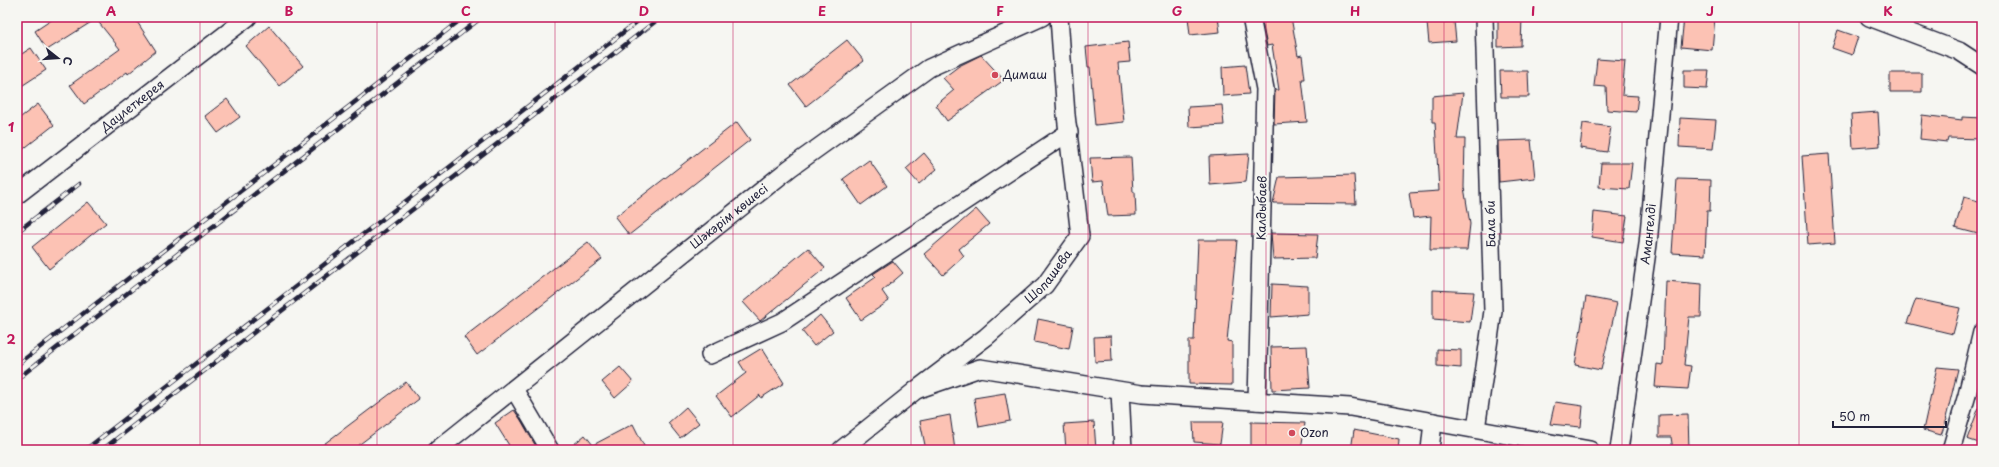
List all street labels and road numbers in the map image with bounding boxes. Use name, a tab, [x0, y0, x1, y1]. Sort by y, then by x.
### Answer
street label: Даулеткерея	[96, 75, 168, 136]
street label: Калдыбаев	[1251, 175, 1271, 240]
street label: Шәкәрім көшесі	[686, 179, 771, 253]
street label: Бала би	[1481, 200, 1499, 248]
street label: Амангелді	[1635, 203, 1660, 266]
street label: Шопашева	[1020, 245, 1076, 307]

